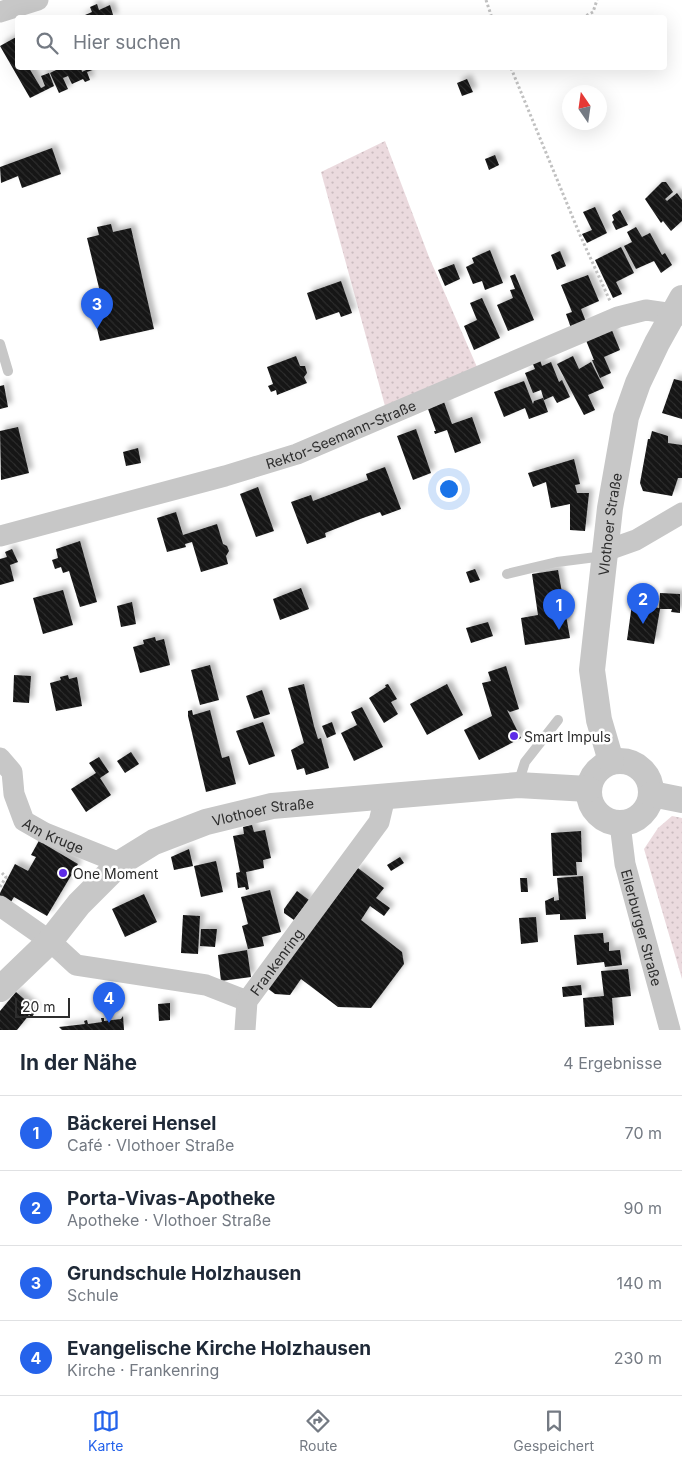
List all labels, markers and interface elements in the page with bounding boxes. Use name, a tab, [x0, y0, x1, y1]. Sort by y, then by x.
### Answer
search box	[15, 15, 667, 70]
icon: search	[33, 29, 61, 57]
text: Hier suchen	[73, 31, 181, 54]
north arrow	[562, 85, 607, 130]
pin: 3	[81, 288, 113, 329]
street label: Rektor-Seemann-Straße	[263, 396, 418, 472]
street label: Vlothoer Straße	[594, 471, 625, 577]
your location	[436, 476, 462, 502]
pin: 2	[627, 583, 659, 624]
pin: 1	[543, 589, 575, 630]
place label: Smart Impuls	[524, 728, 611, 745]
marker: Smart Impuls	[508, 730, 520, 742]
street label: Vlothoer Straße	[210, 794, 315, 829]
street label: Am Kruge	[20, 814, 86, 856]
place label: One Moment	[73, 865, 159, 882]
marker: One Moment	[57, 867, 69, 879]
street label: Ellerburger Straße	[618, 867, 666, 988]
street label: Frankenring	[246, 925, 306, 998]
pin: 4	[93, 982, 125, 1023]
scale bar	[15, 995, 70, 1018]
text: 20 m	[22, 998, 56, 1015]
text: In der Nähe	[20, 1050, 137, 1075]
text: 4 Ergebnisse	[563, 1053, 662, 1073]
text: Bäckerei Hensel	[67, 1112, 216, 1135]
text: 1	[33, 1123, 39, 1143]
text: 70 m	[625, 1123, 662, 1143]
text: Café · Vlothoer Straße	[67, 1135, 234, 1155]
text: Porta-Vivas-Apotheke	[67, 1187, 275, 1210]
text: 2	[31, 1198, 41, 1218]
text: 90 m	[623, 1198, 662, 1218]
text: Apotheke · Vlothoer Straße	[67, 1210, 271, 1230]
text: Grundschule Holzhausen	[67, 1262, 301, 1285]
text: 3	[31, 1273, 41, 1293]
text: 140 m	[617, 1273, 662, 1293]
text: Schule	[67, 1285, 119, 1305]
text: Evangelische Kirche Holzhausen	[67, 1337, 371, 1360]
text: 4	[31, 1348, 41, 1368]
text: 230 m	[614, 1348, 662, 1368]
text: Kirche · Frankenring	[67, 1360, 219, 1380]
tab: Karte	[88, 1407, 123, 1454]
tab: Route	[299, 1407, 337, 1454]
tab: Gespeichert	[513, 1407, 594, 1454]

